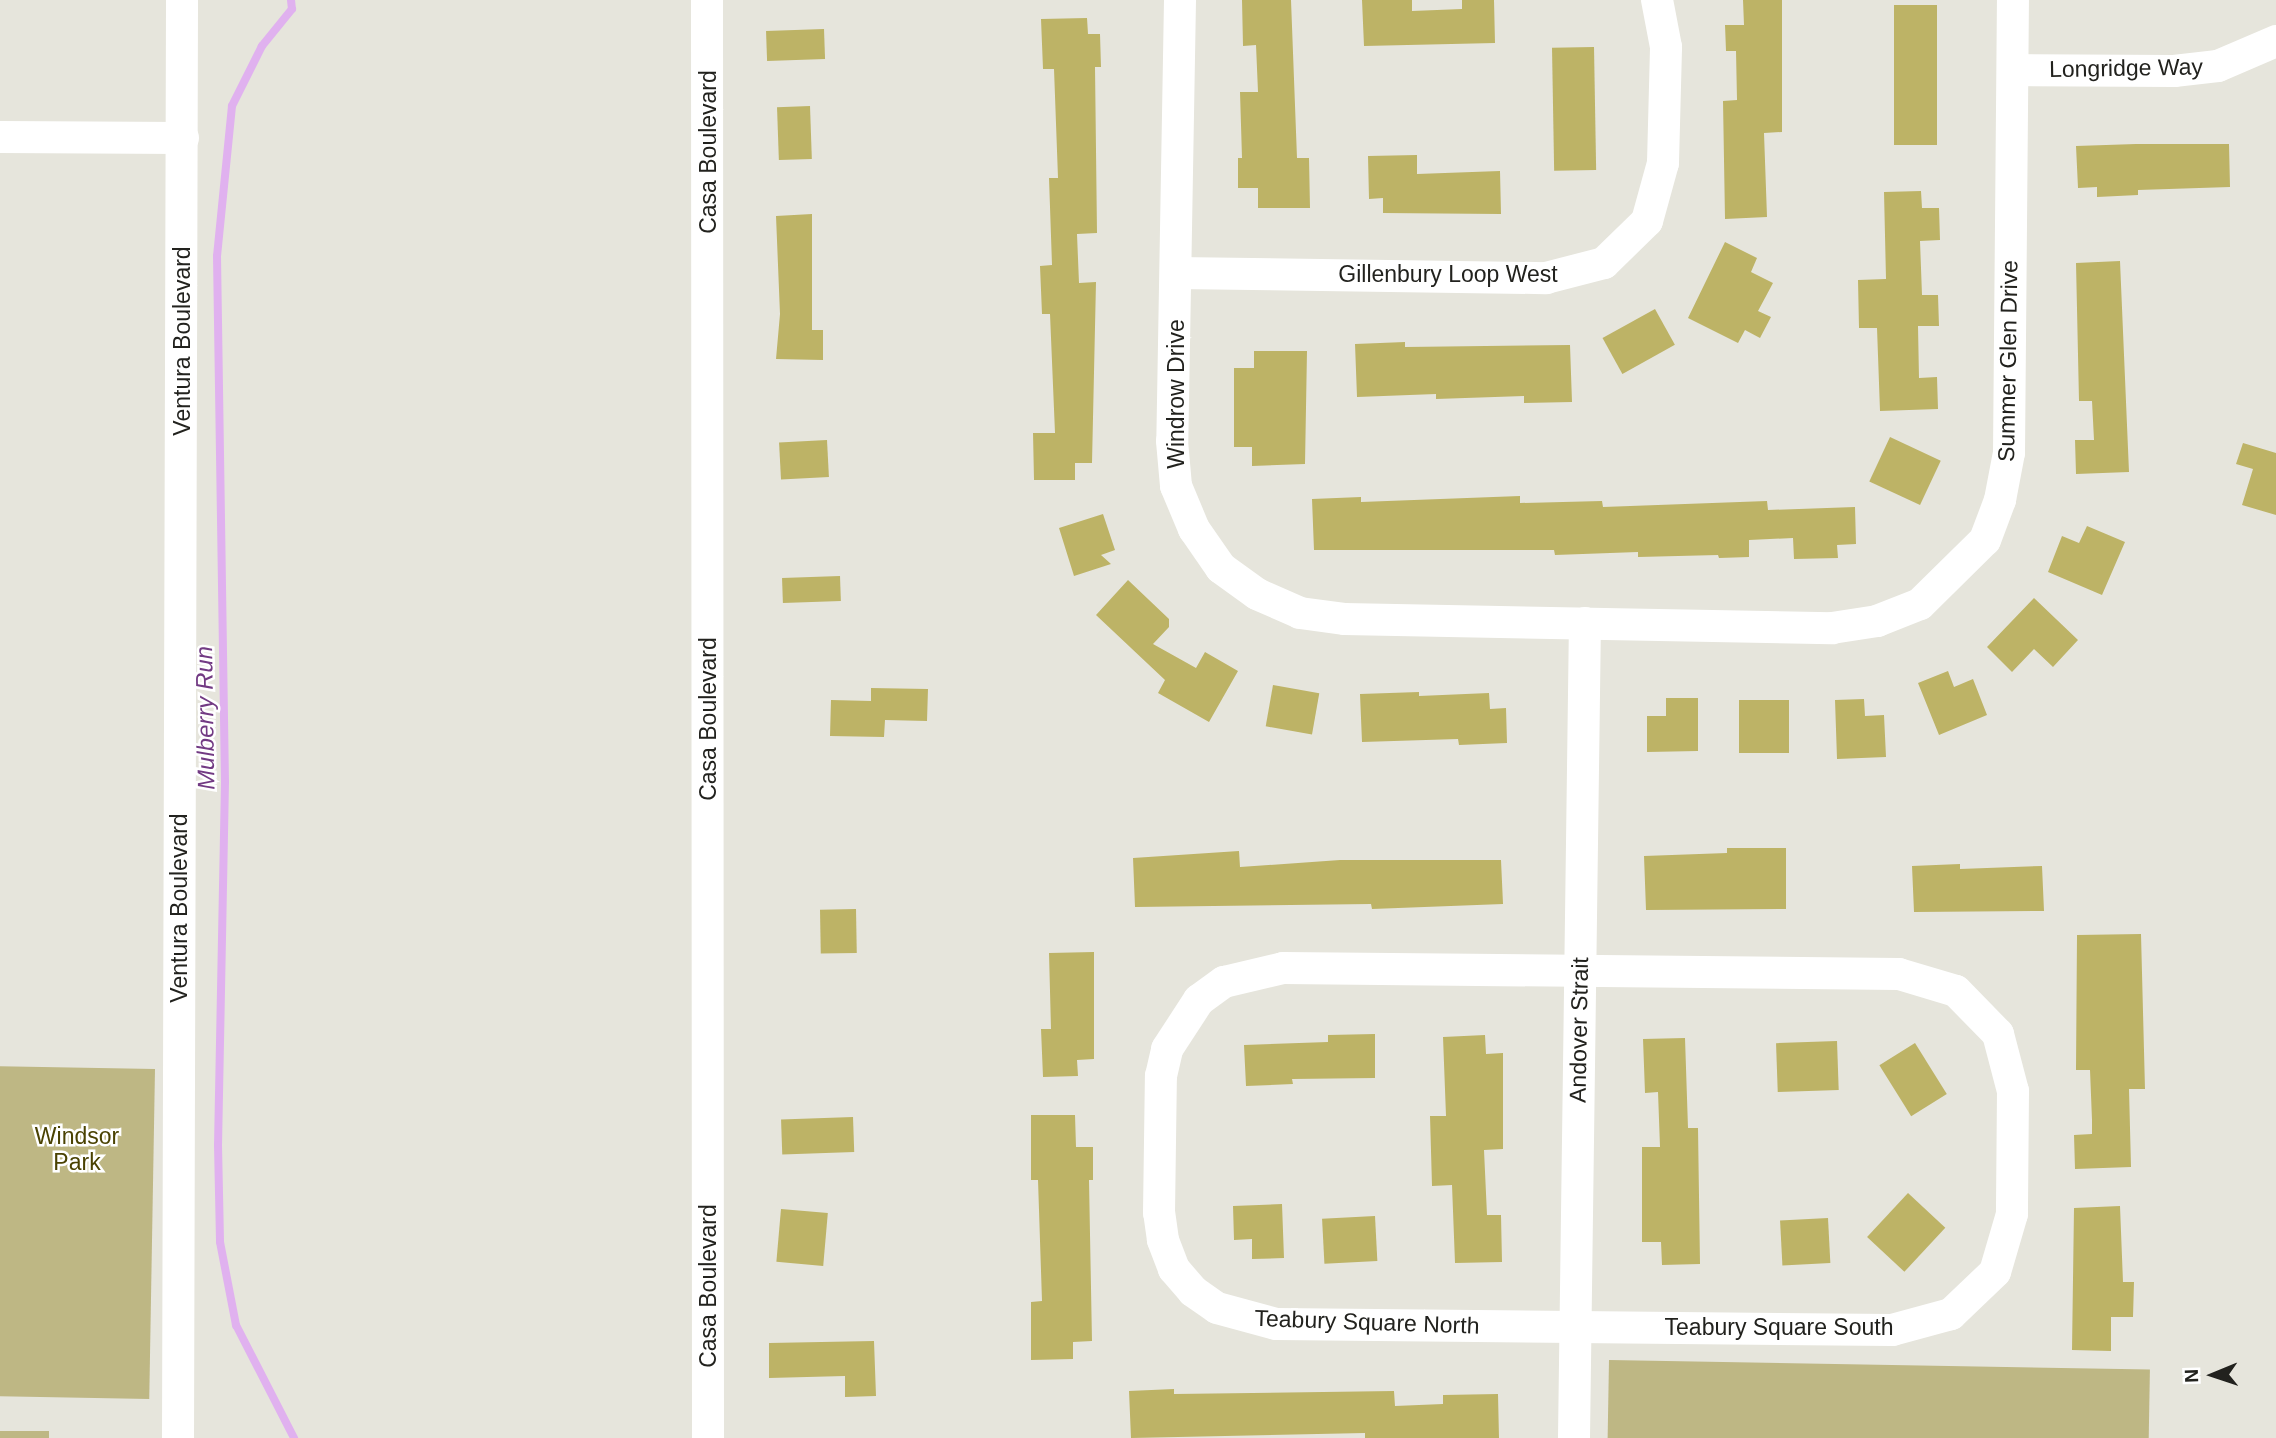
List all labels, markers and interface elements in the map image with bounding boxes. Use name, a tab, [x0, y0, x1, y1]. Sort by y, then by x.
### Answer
street label: Longridge Way	[2049, 53, 2203, 83]
street label: Casa Boulevard	[694, 70, 722, 234]
street label: Ventura Boulevard	[168, 246, 196, 436]
street label: Gillenbury Loop West	[1338, 260, 1558, 288]
street label: Summer Glen Drive	[1992, 260, 2024, 462]
street label: Windrow Drive	[1162, 319, 1190, 469]
street label: Casa Boulevard	[694, 637, 722, 801]
water label: Mulberry Run	[189, 646, 221, 790]
street label: Ventura Boulevard	[165, 813, 193, 1003]
street label: Andover Strait	[1564, 957, 1594, 1103]
park label: Windsor Park	[35, 1122, 119, 1176]
street label: Casa Boulevard	[694, 1204, 722, 1368]
street label: Teabury Square North	[1254, 1304, 1480, 1340]
street label: Teabury Square South	[1665, 1313, 1893, 1341]
north arrow	[2178, 1340, 2248, 1410]
text: N	[2181, 1369, 2202, 1383]

